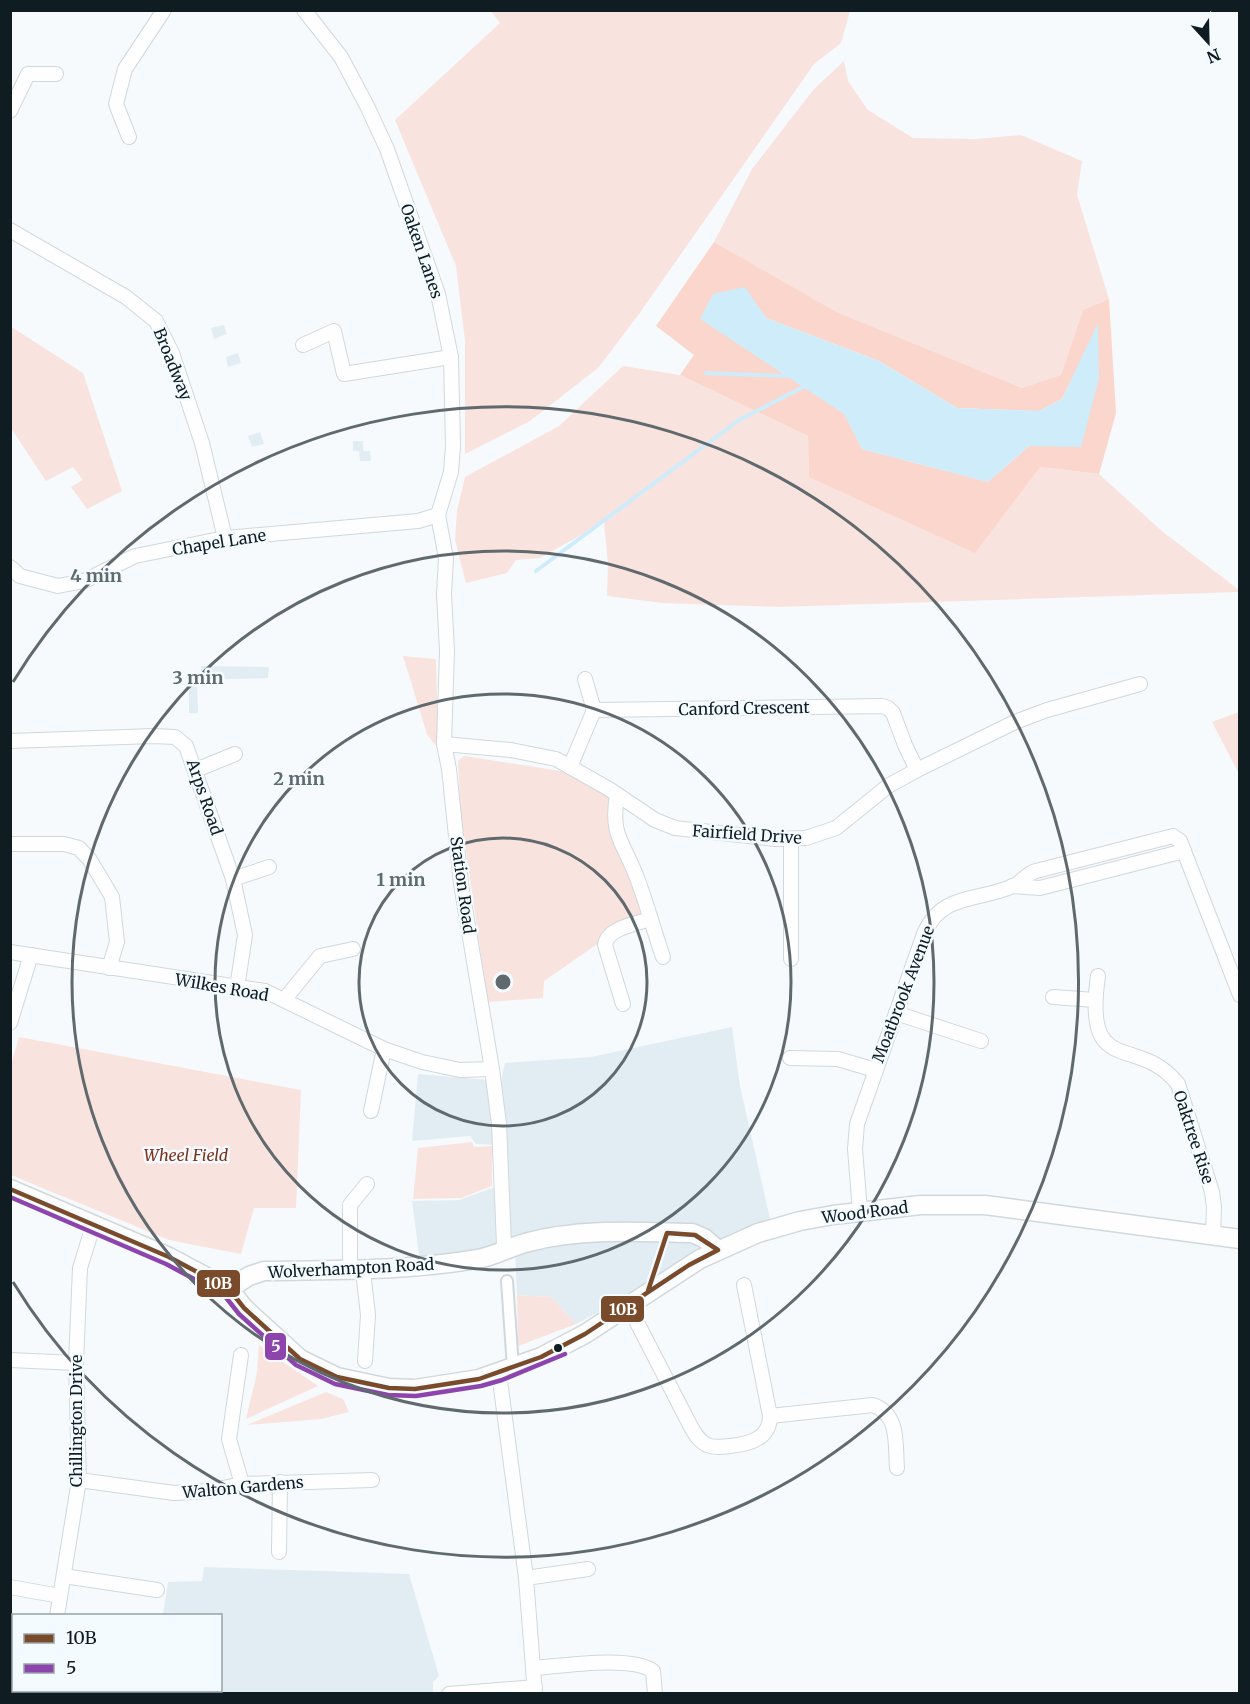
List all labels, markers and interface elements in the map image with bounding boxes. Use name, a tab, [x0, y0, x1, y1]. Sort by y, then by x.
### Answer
north arrow	[1178, 12, 1238, 72]
text: N	[1204, 44, 1223, 68]
street label: Oaken Lanes	[396, 201, 448, 301]
street label: Broadway	[149, 325, 197, 404]
street label: Chapel Lane	[171, 525, 267, 559]
text: 4 min	[70, 564, 122, 587]
text: 3 min	[173, 666, 223, 689]
street label: Canford Crescent	[678, 697, 811, 719]
street label: Arps Road	[182, 755, 227, 838]
text: 2 min	[273, 767, 325, 790]
street label: Fairfield Drive	[692, 820, 802, 848]
street label: Station Road	[446, 835, 480, 935]
text: 1 min	[376, 868, 426, 891]
street label: Moatbrook Avenue	[868, 923, 938, 1065]
street label: Wilkes Road	[173, 969, 271, 1005]
centre of rings	[493, 972, 513, 992]
street label: Oaktree Rise	[1170, 1088, 1218, 1186]
park label: Wheel Field	[144, 1145, 229, 1165]
street label: Wood Road	[820, 1197, 910, 1227]
street label: Wolverhampton Road	[266, 1254, 435, 1282]
line badge: 10B	[196, 1269, 241, 1298]
text: 10B	[204, 1273, 232, 1293]
line badge: 10B	[600, 1295, 645, 1323]
text: 10B	[609, 1299, 637, 1319]
line badge: 5	[264, 1332, 287, 1361]
text: 5	[271, 1336, 281, 1356]
unlabelled marker	[552, 1342, 564, 1354]
street label: Chillington Drive	[66, 1355, 86, 1487]
street label: Walton Gardens	[180, 1472, 305, 1502]
legend	[12, 1614, 222, 1692]
text: 10B	[66, 1626, 96, 1649]
text: 5	[66, 1656, 77, 1679]

